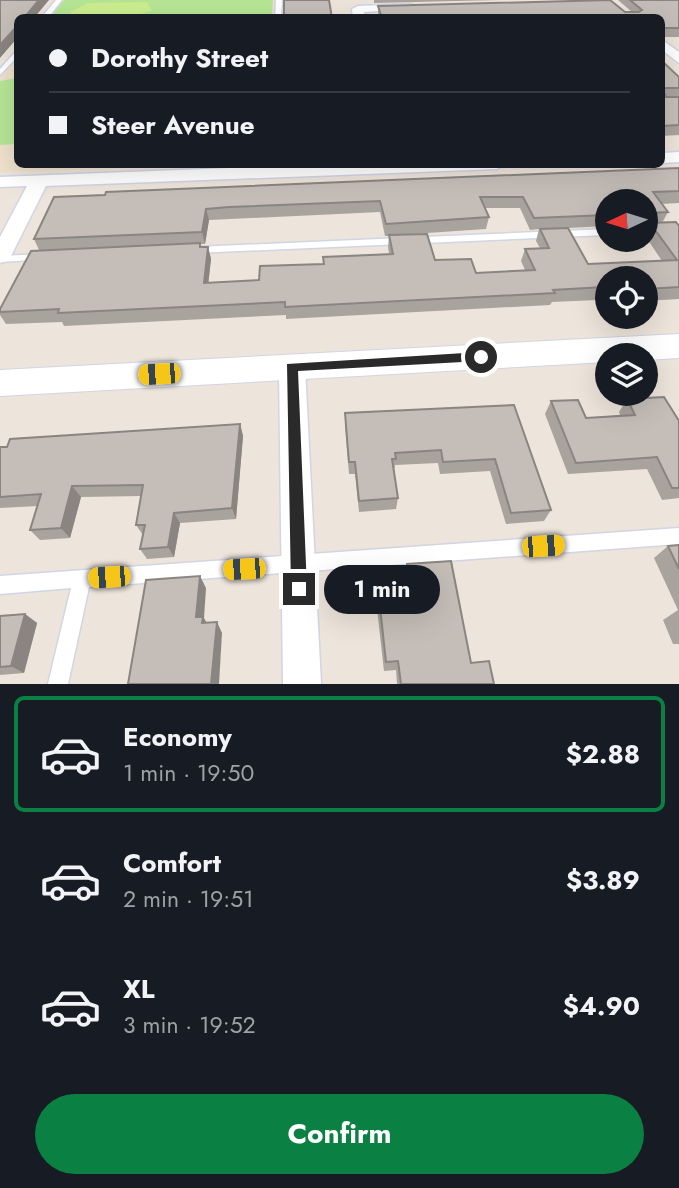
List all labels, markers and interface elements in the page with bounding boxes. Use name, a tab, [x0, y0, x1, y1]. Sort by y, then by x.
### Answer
text: Dorothy Street	[91, 39, 268, 77]
text: Steer Avenue	[91, 106, 255, 144]
north arrow	[595, 189, 658, 252]
map controls	[595, 189, 658, 406]
button: locate	[595, 266, 658, 329]
route start	[465, 341, 497, 373]
button: layers	[595, 343, 658, 406]
car	[138, 362, 181, 386]
car	[522, 534, 565, 558]
car	[223, 557, 266, 581]
callout: 1 min	[324, 564, 439, 614]
car	[88, 565, 131, 589]
text: 1 min	[353, 572, 411, 606]
route end	[283, 573, 315, 605]
text: Economy	[123, 718, 232, 756]
icon: car	[39, 723, 102, 786]
text: $2.88	[566, 735, 640, 773]
text: 1 min · 19:50	[123, 756, 254, 790]
text: Comfort	[123, 844, 221, 882]
icon: car	[39, 849, 102, 912]
text: $3.89	[566, 861, 640, 899]
text: 2 min · 19:51	[123, 882, 254, 916]
text: XL	[123, 970, 155, 1008]
icon: car	[39, 975, 102, 1038]
text: $4.90	[563, 987, 640, 1025]
text: 3 min · 19:52	[123, 1008, 256, 1042]
button: Confirm	[35, 1094, 644, 1174]

